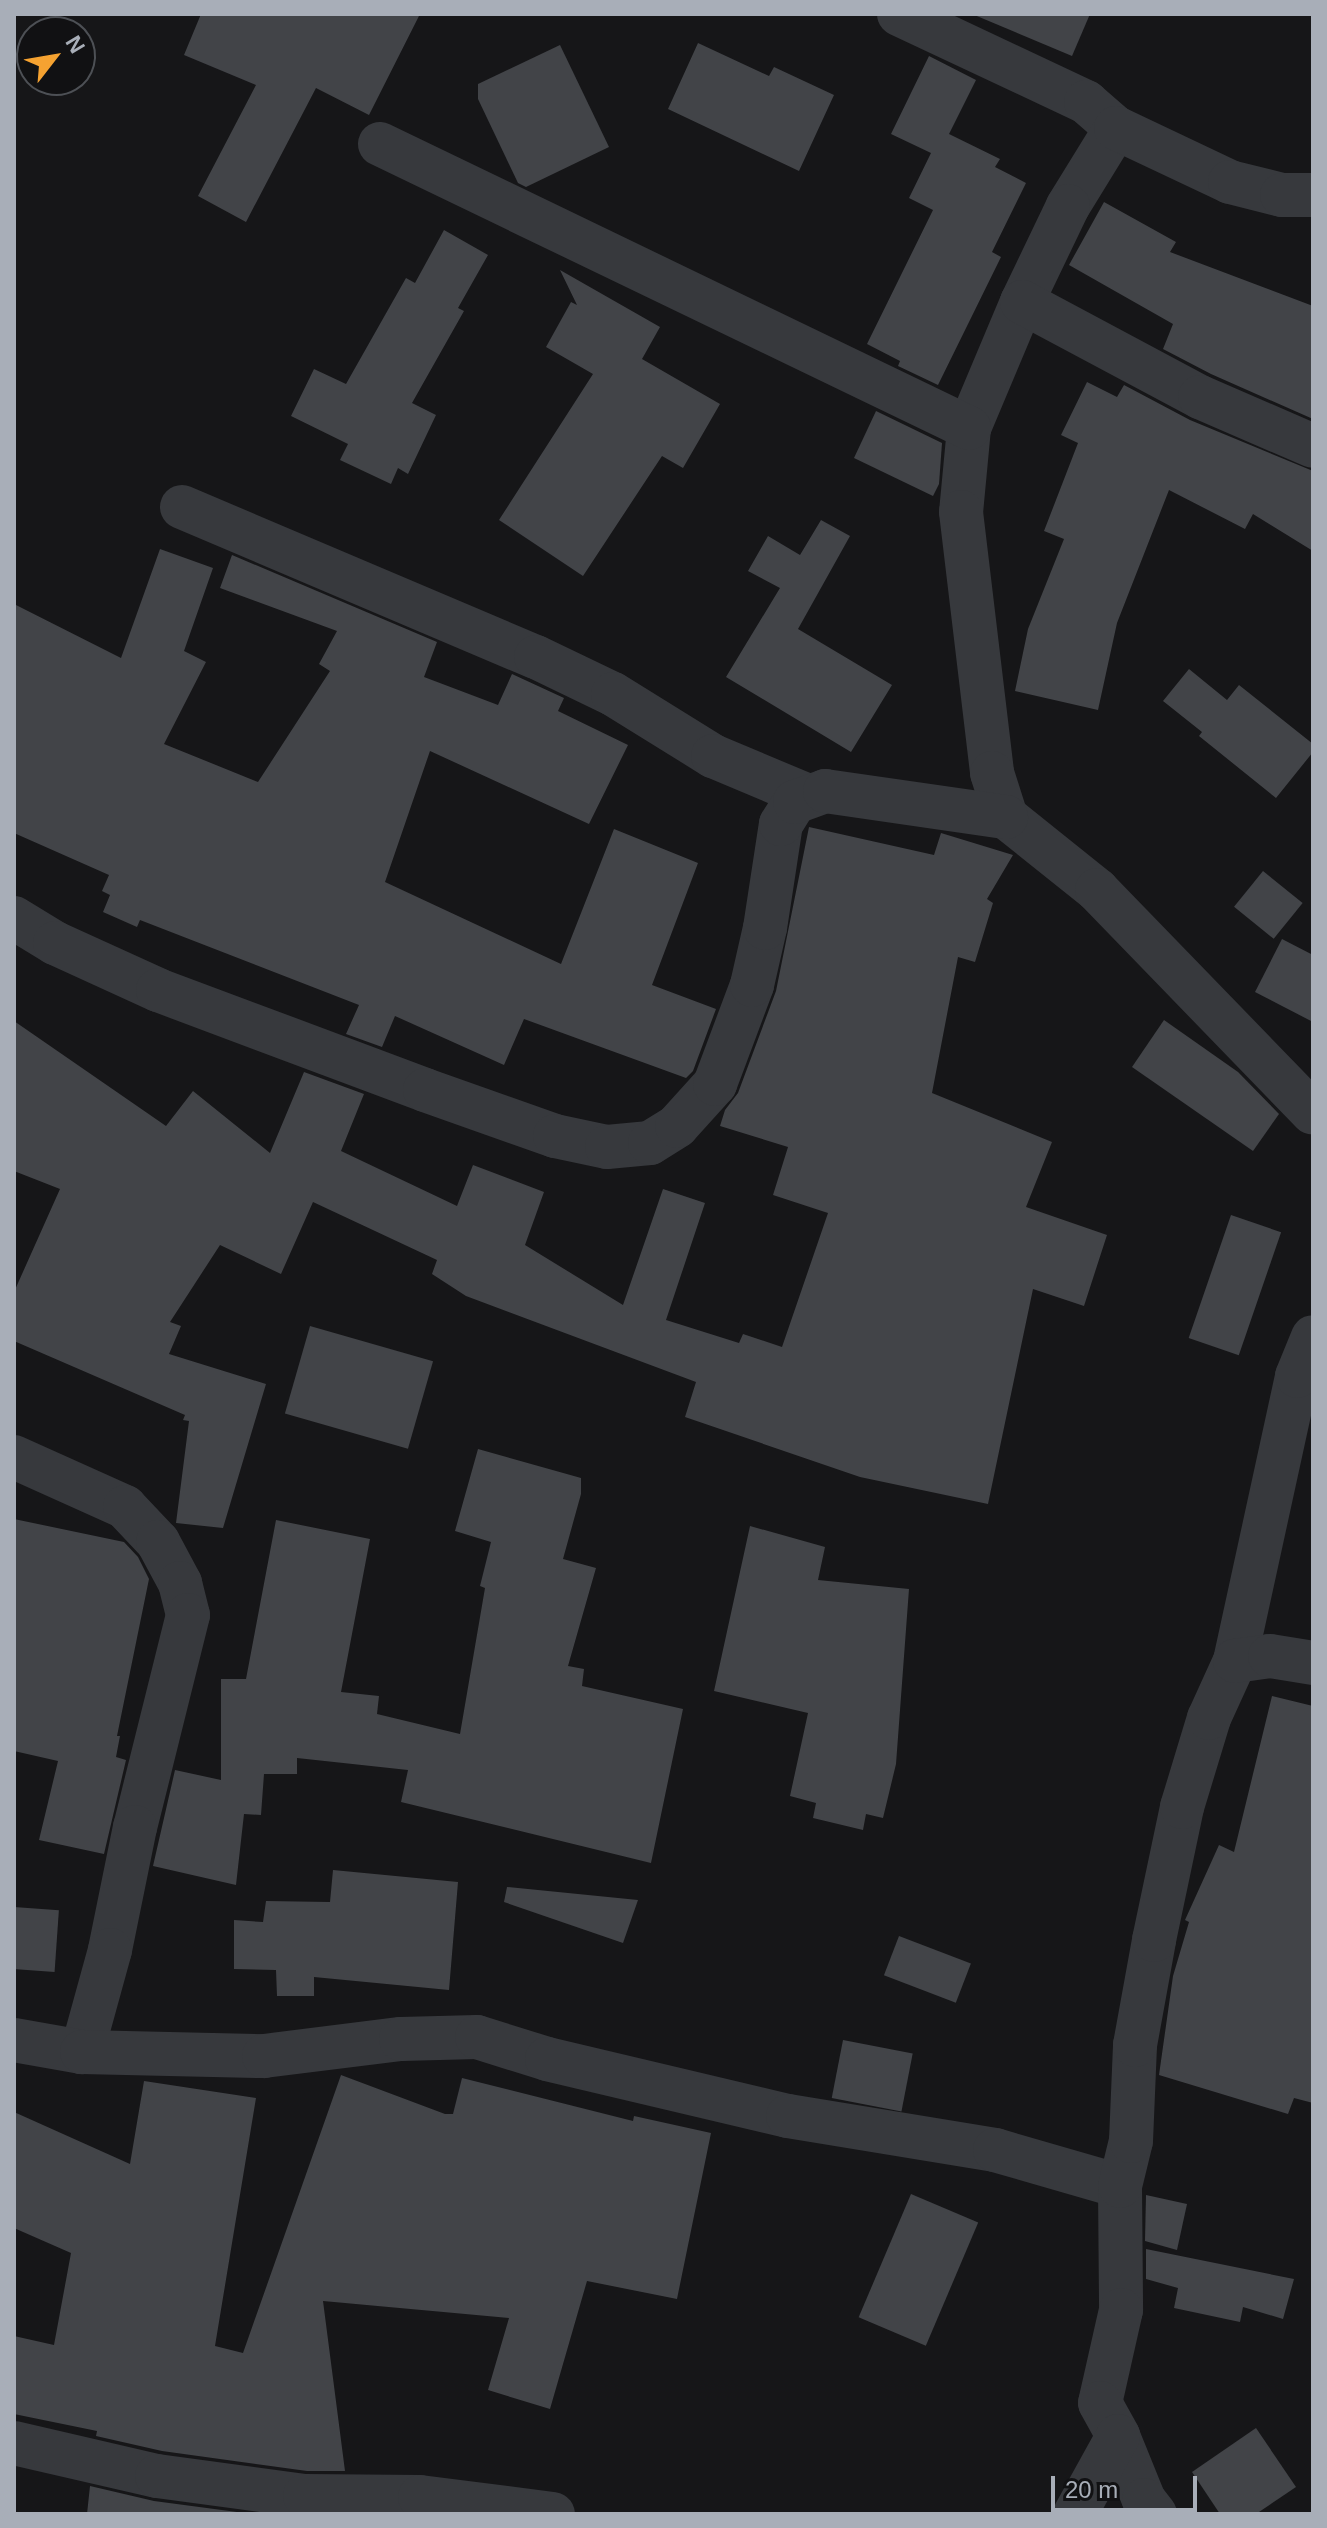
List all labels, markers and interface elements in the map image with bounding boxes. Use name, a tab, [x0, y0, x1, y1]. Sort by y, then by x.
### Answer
north arrow	[16, 16, 96, 96]
text: N	[60, 31, 90, 58]
scale bar	[1055, 2460, 1201, 2510]
text: 20 m	[1065, 2476, 1118, 2503]

